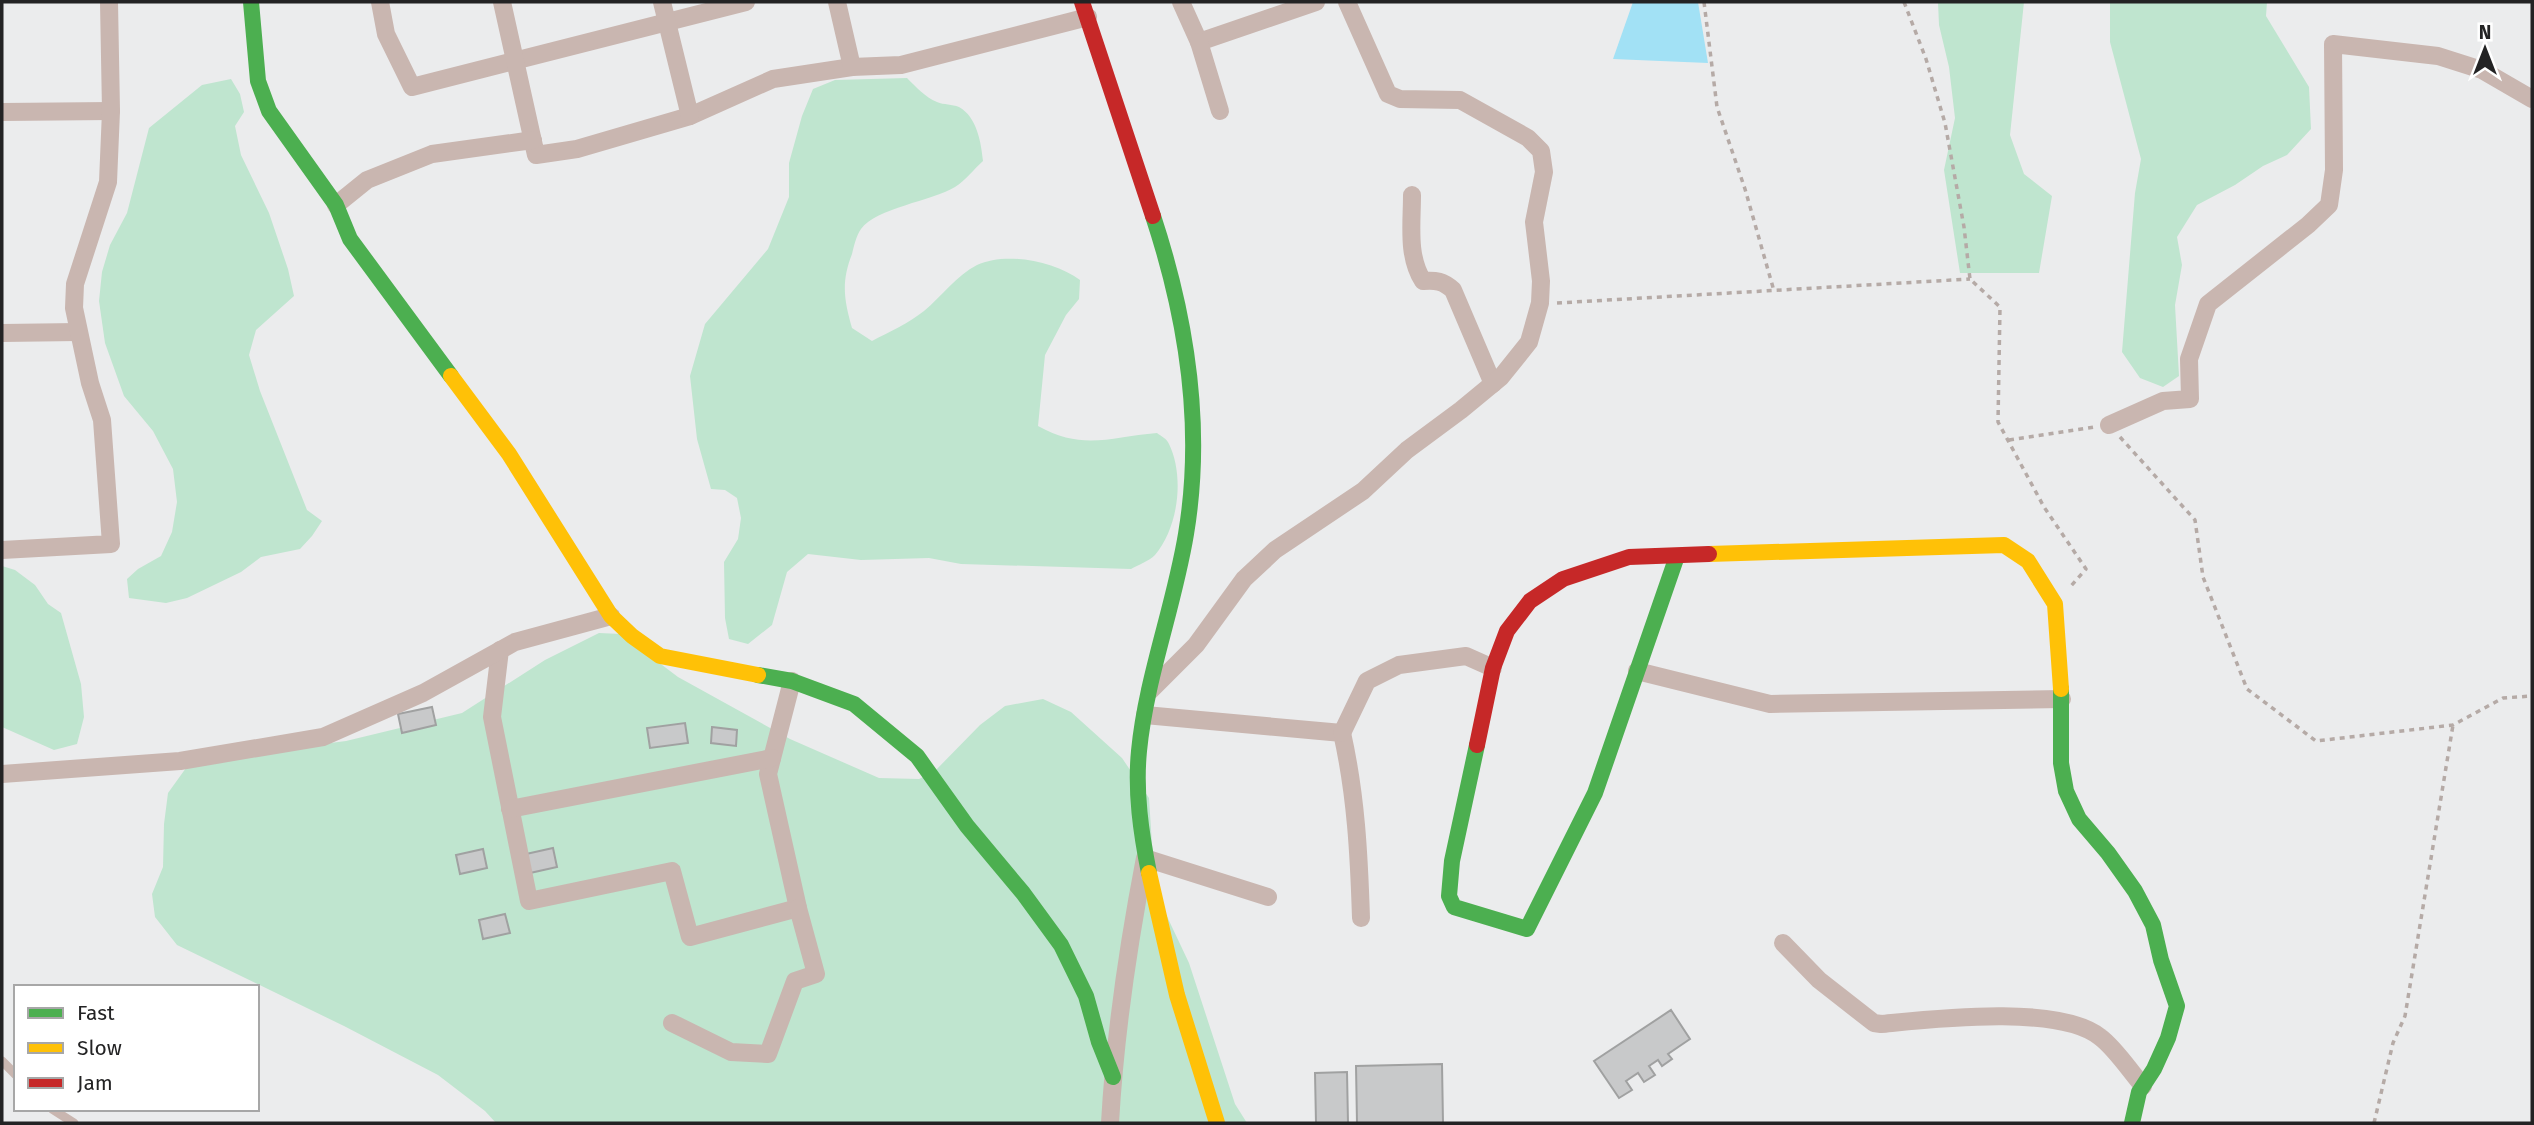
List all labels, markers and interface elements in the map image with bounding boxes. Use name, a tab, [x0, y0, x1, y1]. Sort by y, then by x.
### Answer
north arrow	[2450, 14, 2520, 84]
text: N	[2479, 21, 2491, 44]
legend	[14, 985, 259, 1111]
text: Fast	[77, 1000, 115, 1026]
text: Slow	[77, 1035, 122, 1061]
text: Jam	[77, 1070, 113, 1096]

